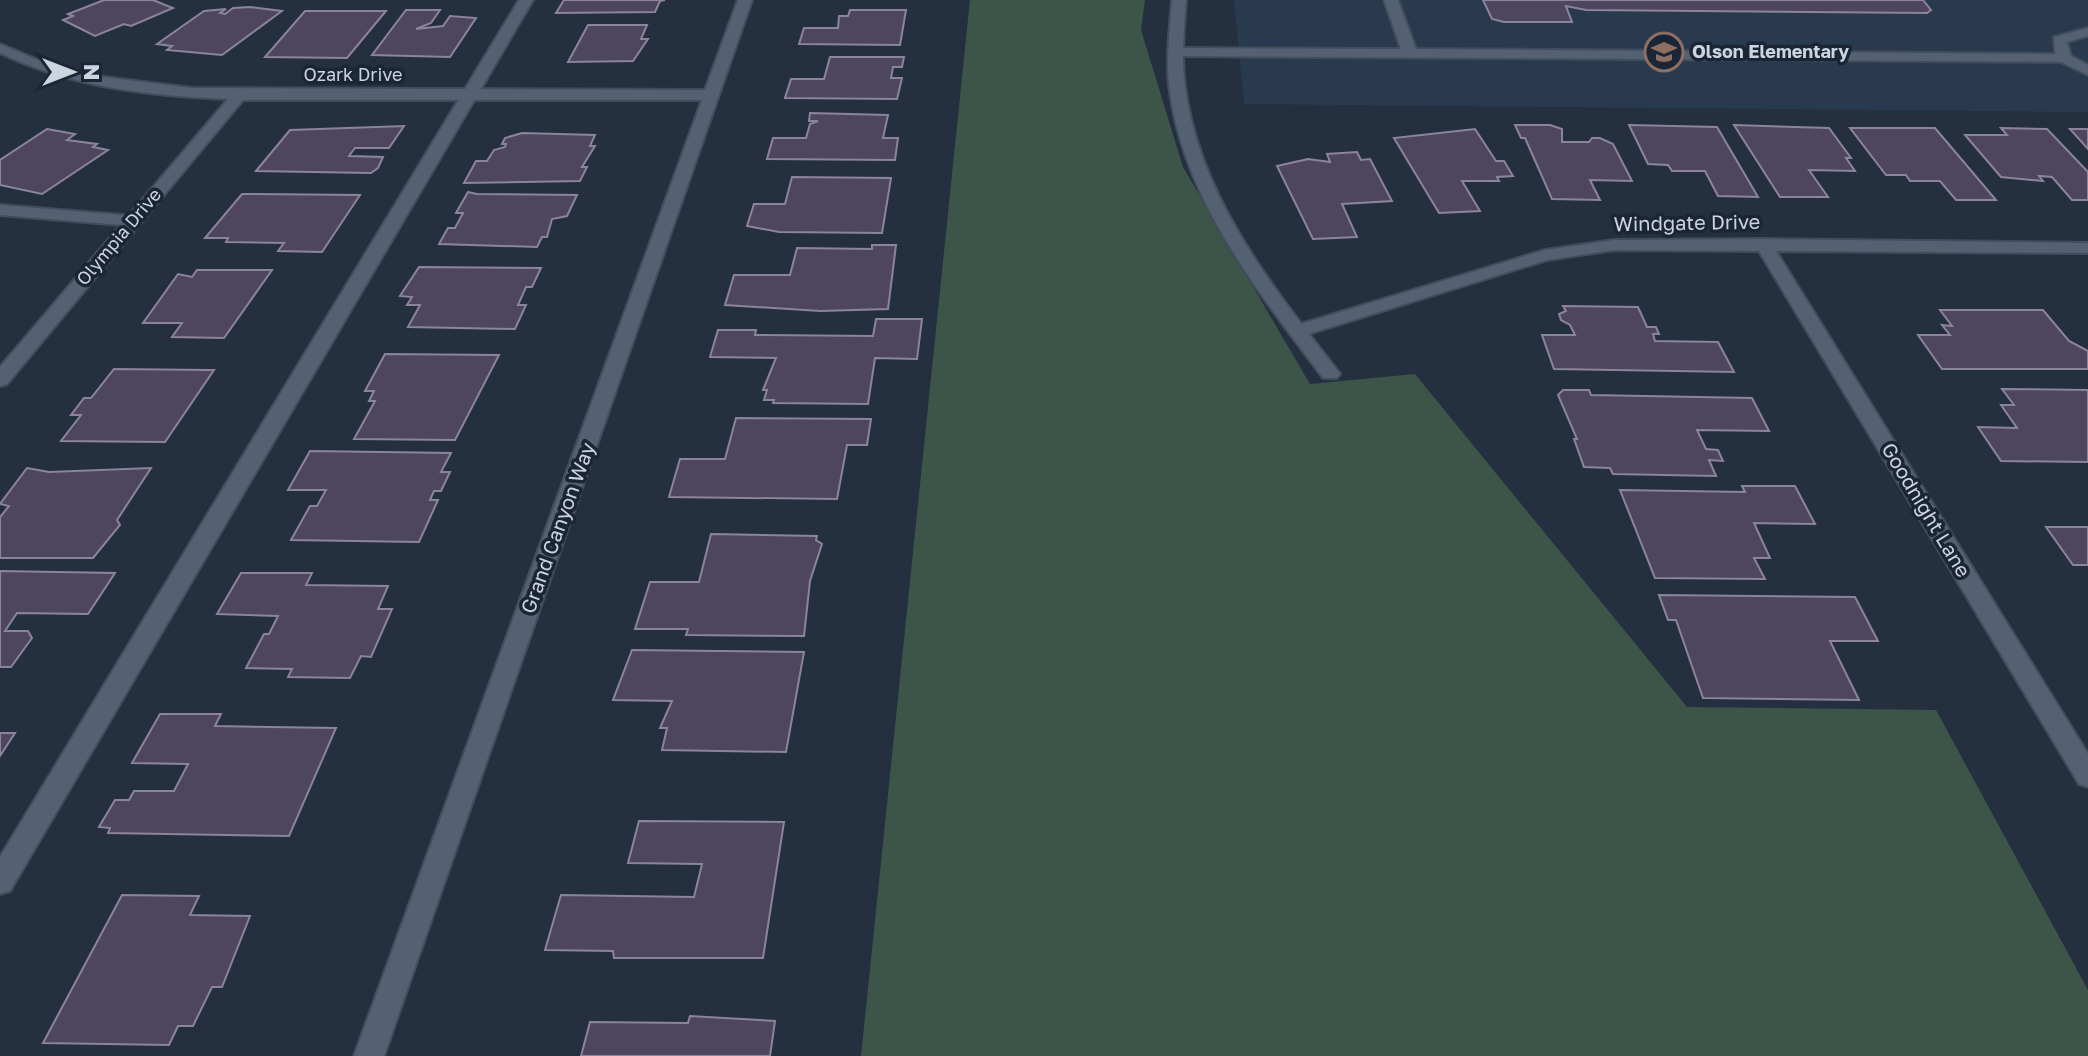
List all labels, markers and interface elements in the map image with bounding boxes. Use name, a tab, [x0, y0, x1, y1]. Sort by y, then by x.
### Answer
school or university icon: Olson Elementary	[1643, 31, 1685, 73]
north arrow	[32, 32, 112, 112]
place label: Olson Elementary	[1692, 40, 1849, 62]
street label: Ozark Drive	[304, 63, 402, 85]
text: N	[79, 64, 106, 80]
street label: Olympia Drive	[71, 183, 165, 289]
street label: Windgate Drive	[1613, 209, 1761, 235]
street label: Goodnight Lane	[1877, 438, 1976, 581]
street label: Grand Canyon Way	[515, 439, 599, 616]

